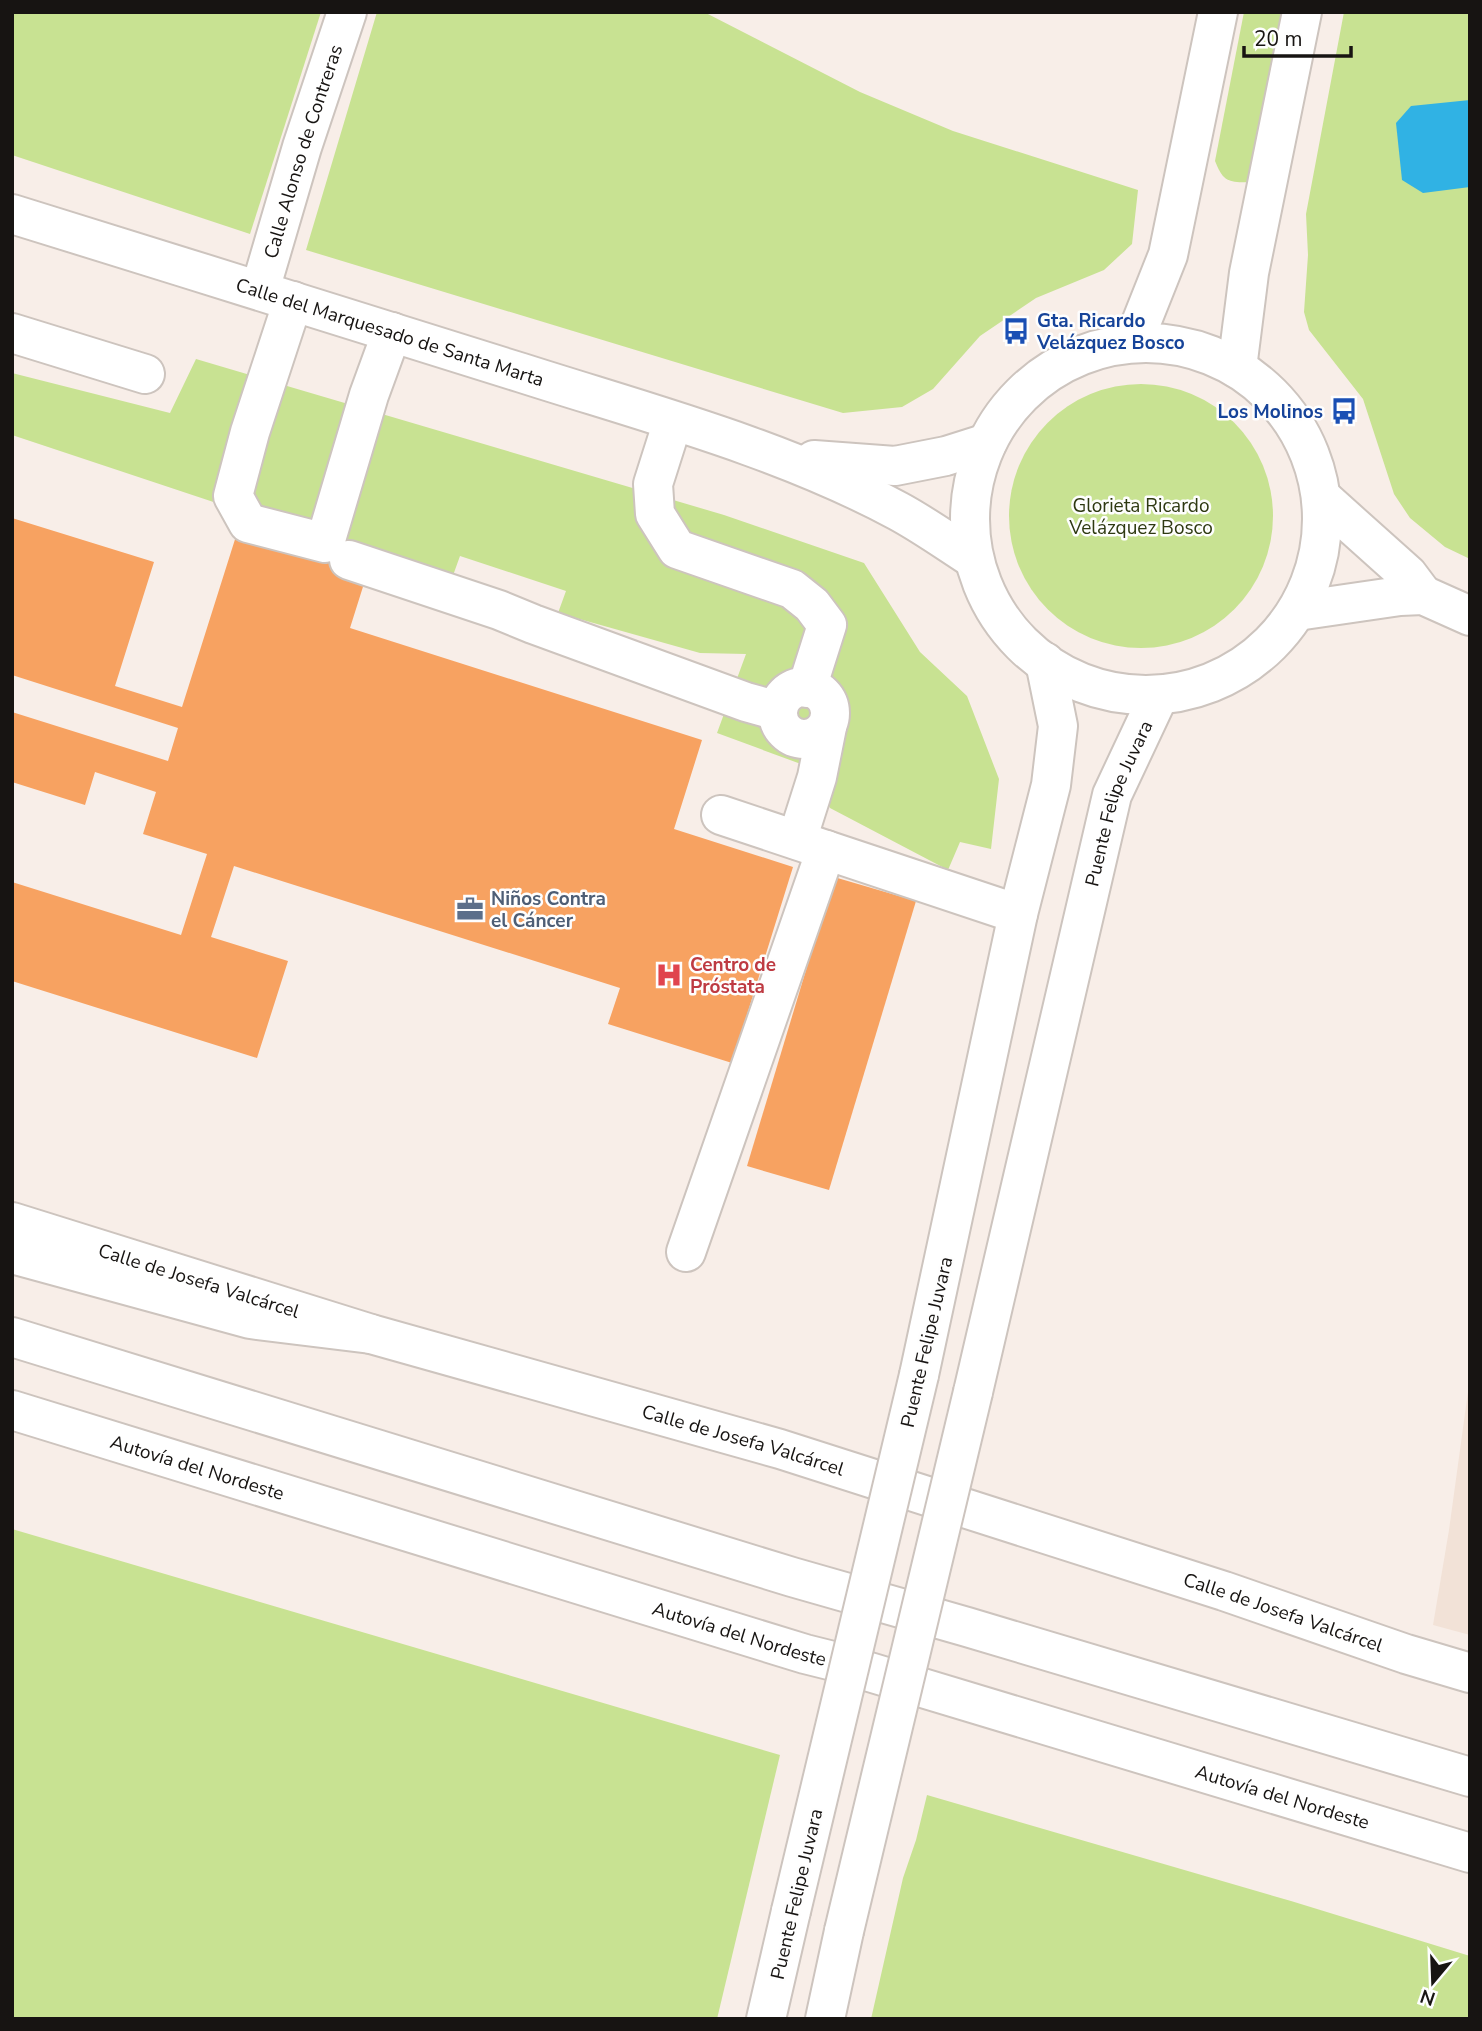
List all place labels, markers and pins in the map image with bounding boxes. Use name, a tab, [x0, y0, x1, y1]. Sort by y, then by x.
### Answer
place label: Gta. Ricardo Velázquez Bosco	[1036, 308, 1185, 356]
bus stop icon: Gta. Ricardo Velázquez Bosco	[1001, 316, 1031, 346]
bus stop icon: Los Molinos	[1329, 396, 1359, 426]
place label: Los Molinos	[1217, 399, 1323, 425]
place label: Niños Contra el Cáncer	[491, 886, 606, 934]
office icon: Niños Contra el Cáncer	[455, 894, 485, 924]
place label: Centro de Próstata	[690, 952, 776, 1000]
hospital icon: Centro de Próstata	[654, 960, 684, 990]

